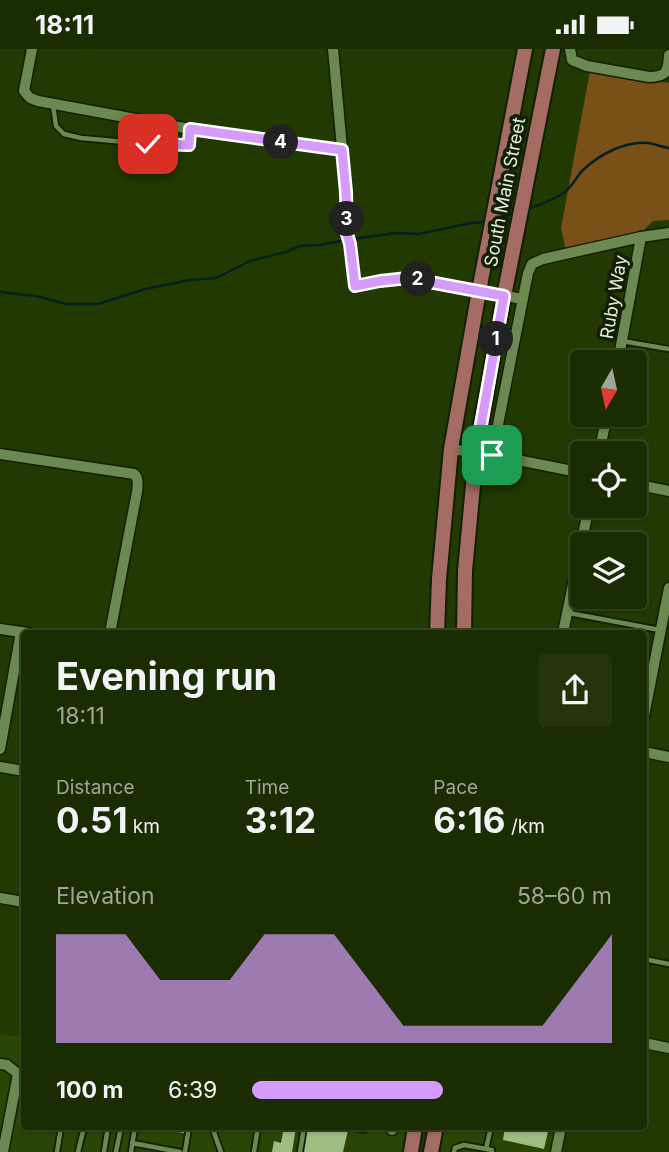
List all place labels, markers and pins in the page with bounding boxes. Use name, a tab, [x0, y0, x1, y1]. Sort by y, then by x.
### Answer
pin	[118, 114, 178, 174]
pin: 4	[264, 125, 298, 159]
pin: 3	[330, 201, 364, 237]
pin: 2	[400, 261, 436, 296]
pin: 1	[478, 321, 514, 357]
pin	[462, 425, 522, 485]

